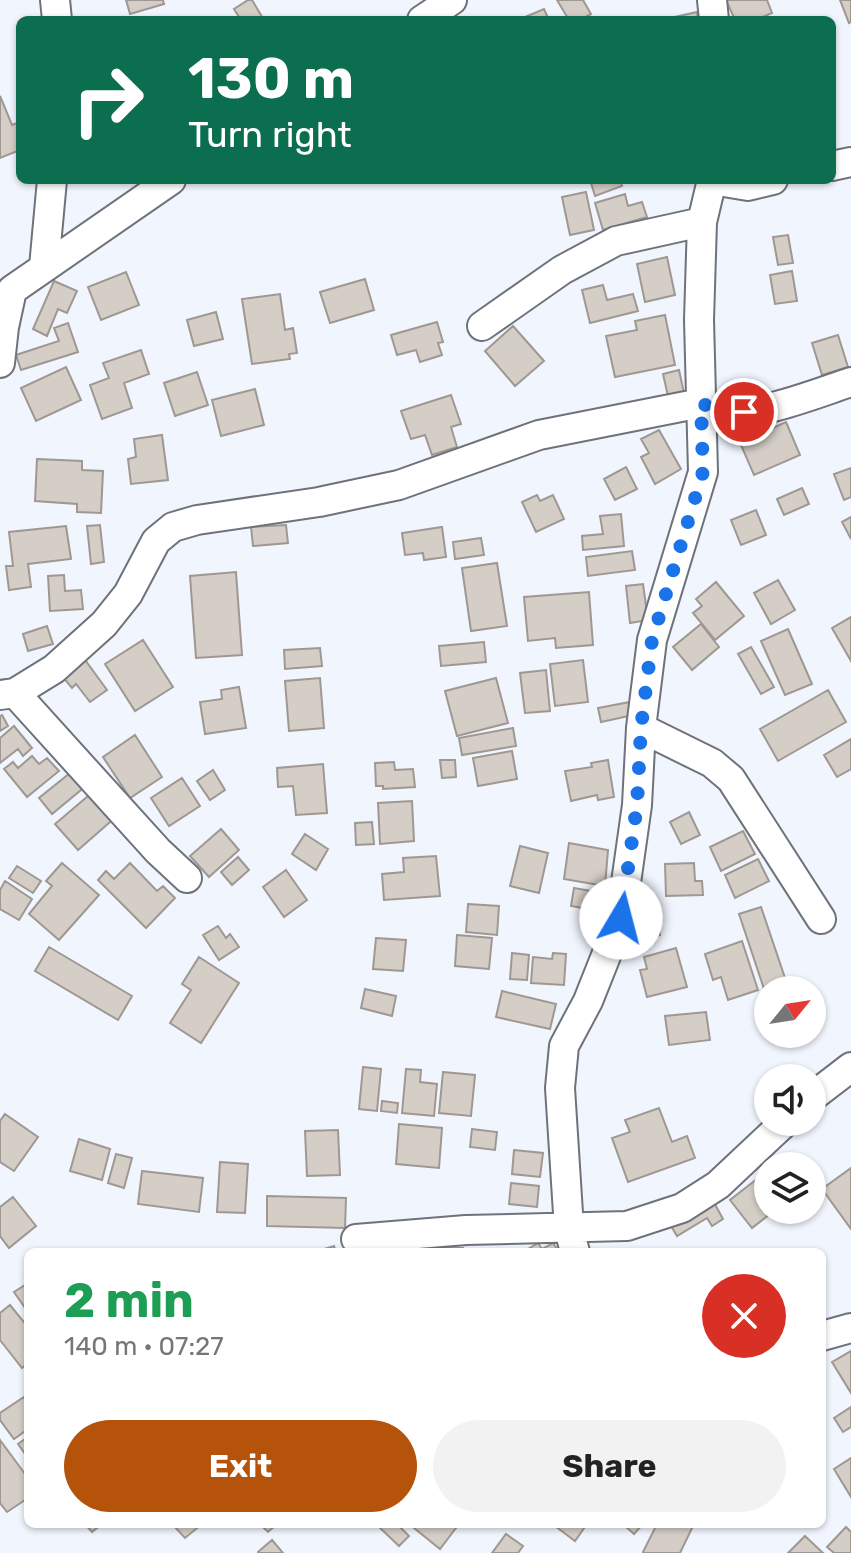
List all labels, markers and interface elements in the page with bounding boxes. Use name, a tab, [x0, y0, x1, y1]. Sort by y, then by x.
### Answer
text: 130 m	[188, 46, 354, 112]
icon: right	[56, 48, 160, 152]
text: Turn right	[188, 113, 352, 156]
pin	[710, 378, 778, 446]
icon: arrive	[722, 390, 766, 434]
position arrow	[579, 876, 663, 960]
north arrow	[754, 976, 826, 1048]
map controls	[754, 976, 826, 1224]
button: sound	[754, 1064, 826, 1136]
button: layers	[754, 1152, 826, 1224]
text: 2 min	[64, 1272, 194, 1329]
button: close	[702, 1274, 786, 1358]
text: 140 m · 07:27	[64, 1331, 224, 1362]
button: Exit	[64, 1420, 417, 1512]
button: Share	[433, 1420, 786, 1512]

